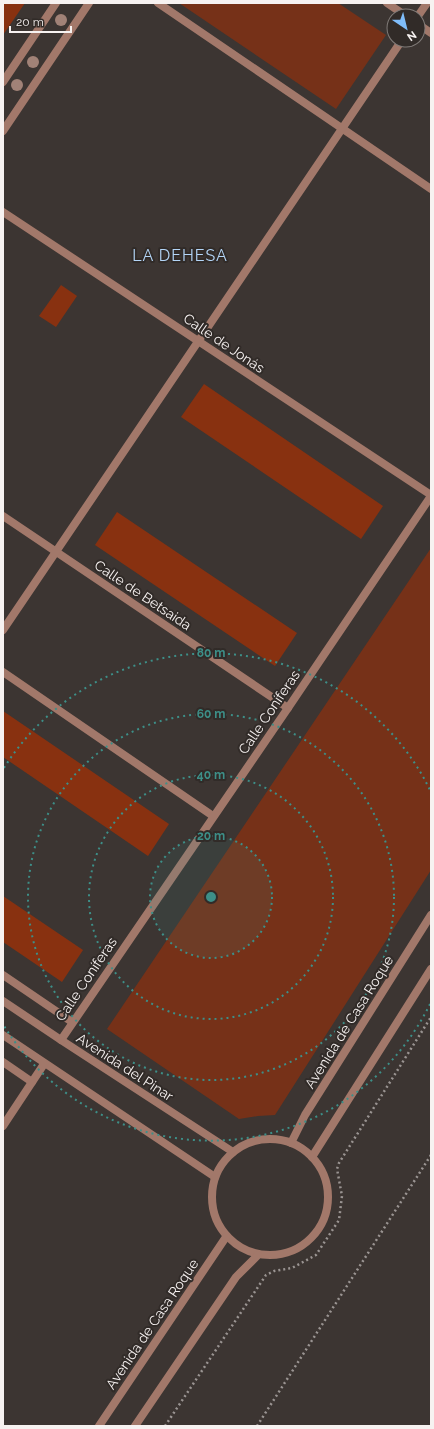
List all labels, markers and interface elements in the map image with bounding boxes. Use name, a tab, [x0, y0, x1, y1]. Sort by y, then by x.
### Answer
scale bar	[10, 8, 71, 34]
north arrow	[386, 8, 426, 48]
text: 20 m	[16, 15, 44, 29]
text: N	[404, 28, 419, 44]
district label: LA DEHESA	[132, 246, 228, 265]
street label: Calle de Jonás	[180, 310, 268, 376]
street label: Calle de Betsaida	[92, 557, 194, 633]
text: 80 m	[197, 646, 225, 660]
street label: Calle Coníferas	[235, 667, 303, 757]
text: 60 m	[197, 707, 225, 721]
text: 40 m	[197, 768, 225, 782]
text: 20 m	[197, 829, 225, 843]
centre of rings	[204, 890, 218, 904]
street label: Calle Coníferas	[52, 934, 120, 1024]
street label: Avenida de Casa Roque	[301, 953, 397, 1091]
street label: Avenida del Pinar	[74, 1030, 176, 1104]
street label: Avenida de Casa Roque	[102, 1256, 202, 1392]

